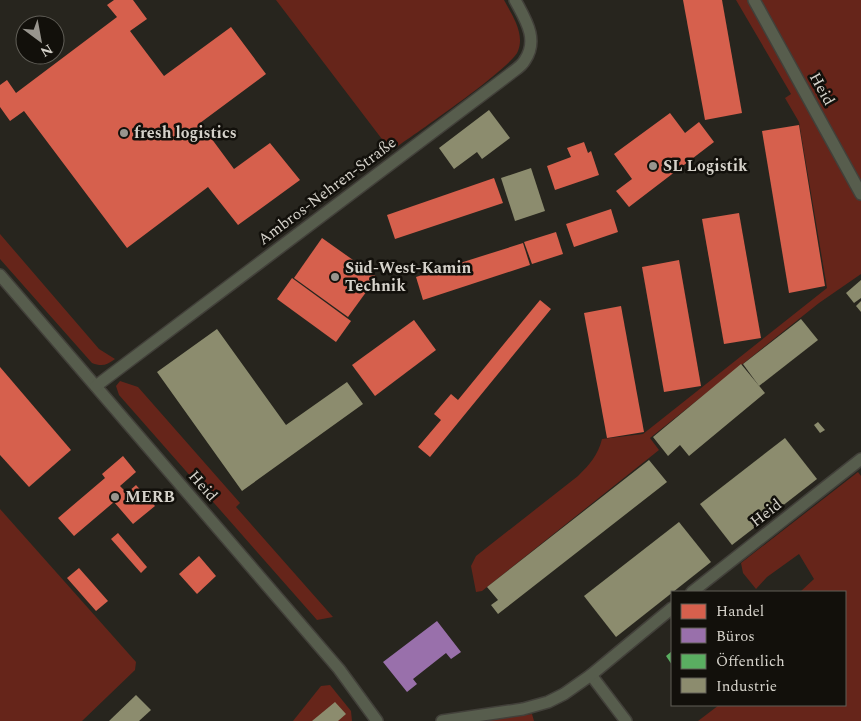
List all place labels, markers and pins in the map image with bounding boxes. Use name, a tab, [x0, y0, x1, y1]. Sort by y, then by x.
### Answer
place label: fresh logistics	[134, 121, 237, 145]
marker: fresh logistics	[118, 127, 130, 139]
place label: SL Logistik	[663, 154, 748, 178]
marker: SL Logistik	[647, 160, 659, 172]
place label: Süd-West-Kamin Technik	[345, 256, 472, 298]
marker: Süd-West-Kamin Technik	[329, 271, 341, 283]
place label: MERB	[125, 485, 175, 509]
marker: MERB	[109, 491, 121, 503]

